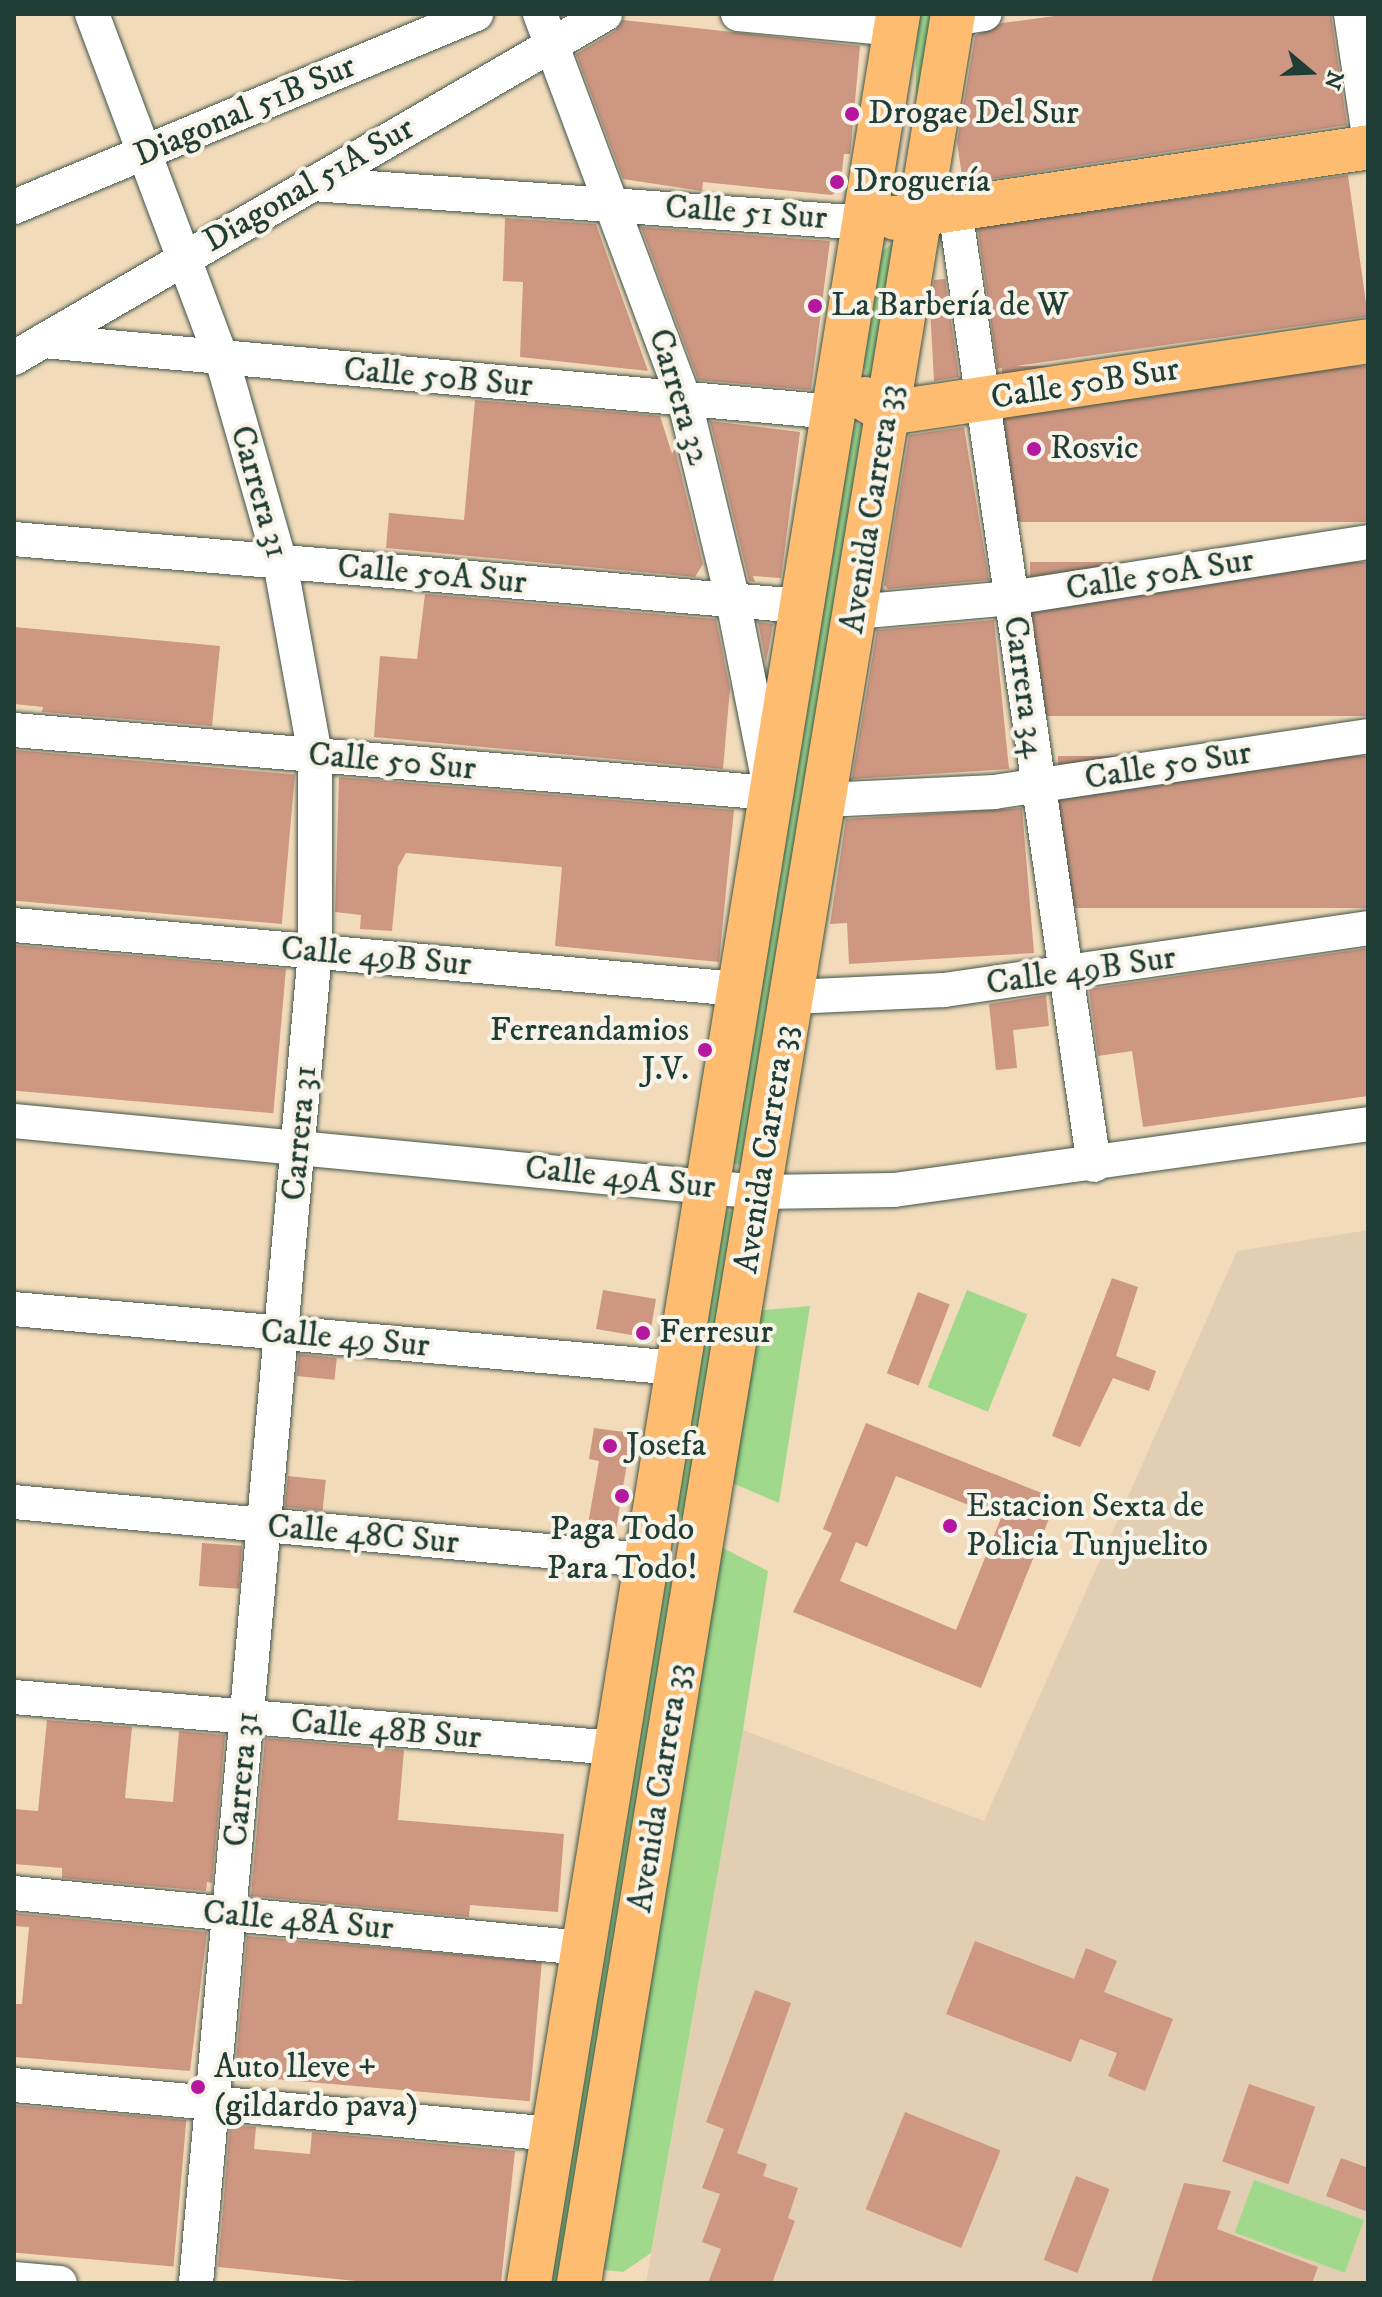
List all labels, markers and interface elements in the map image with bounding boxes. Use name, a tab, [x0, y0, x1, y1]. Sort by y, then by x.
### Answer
north arrow	[1270, 32, 1350, 112]
street label: Diagonal 51B Sur	[128, 46, 362, 176]
text: N	[1317, 67, 1349, 93]
place label: Drogae Del Sur	[868, 94, 1079, 134]
marker: Drogae Del Sur	[843, 105, 861, 123]
street label: Diagonal 51A Sur	[196, 108, 422, 262]
place label: Droguería	[853, 162, 990, 202]
marker: Droguería	[828, 173, 846, 191]
street label: Calle 51 Sur	[664, 187, 828, 239]
place label: La Barbería de W	[831, 286, 1068, 326]
marker: La Barbería de W	[806, 297, 824, 315]
street label: Carrera 32	[639, 324, 719, 470]
street label: Calle 50B Sur	[342, 349, 534, 407]
street label: Calle 50B Sur	[988, 349, 1182, 419]
street label: Avenida Carrera 33	[832, 382, 912, 636]
street label: Carrera 31	[221, 421, 297, 563]
place label: Rosvic	[1050, 429, 1139, 469]
marker: Rosvic	[1025, 440, 1043, 458]
street label: Calle 50A Sur	[1063, 540, 1257, 610]
street label: Calle 50A Sur	[336, 546, 528, 604]
street label: Carrera 34	[994, 613, 1054, 761]
street label: Calle 50 Sur	[1082, 733, 1254, 799]
street label: Calle 50 Sur	[306, 734, 478, 790]
street label: Calle 49B Sur	[279, 928, 473, 986]
street label: Calle 49B Sur	[984, 938, 1178, 1004]
place label: Ferreandamios J.V.	[490, 1010, 689, 1090]
street label: Avenida Carrera 33	[726, 1022, 806, 1276]
marker: Ferreandamios J.V.	[696, 1041, 714, 1059]
street label: Carrera 31	[274, 1063, 326, 1203]
street label: Calle 49A Sur	[523, 1148, 717, 1208]
street label: Calle 49 Sur	[259, 1311, 431, 1367]
place label: Ferresur	[659, 1313, 773, 1353]
marker: Ferresur	[634, 1324, 652, 1342]
place label: Josefa	[626, 1426, 706, 1466]
marker: Josefa	[601, 1437, 619, 1455]
place label: Estacion Sexta de Policia Tunjuelito	[966, 1486, 1208, 1566]
marker: Paga Todo Para Todo!	[613, 1487, 631, 1505]
street label: Calle 48C Sur	[266, 1506, 460, 1564]
place label: Paga Todo Para Todo!	[547, 1509, 697, 1588]
marker: Estacion Sexta de Policia Tunjuelito	[941, 1517, 959, 1535]
street label: Avenida Carrera 33	[620, 1661, 700, 1915]
street label: Calle 48B Sur	[289, 1701, 483, 1759]
street label: Carrera 31	[216, 1709, 268, 1849]
street label: Calle 48A Sur	[201, 1892, 395, 1950]
place label: Auto lleve + (gildardo pava)	[214, 2047, 418, 2126]
marker: Auto lleve + (gildardo pava)	[189, 2078, 207, 2096]

